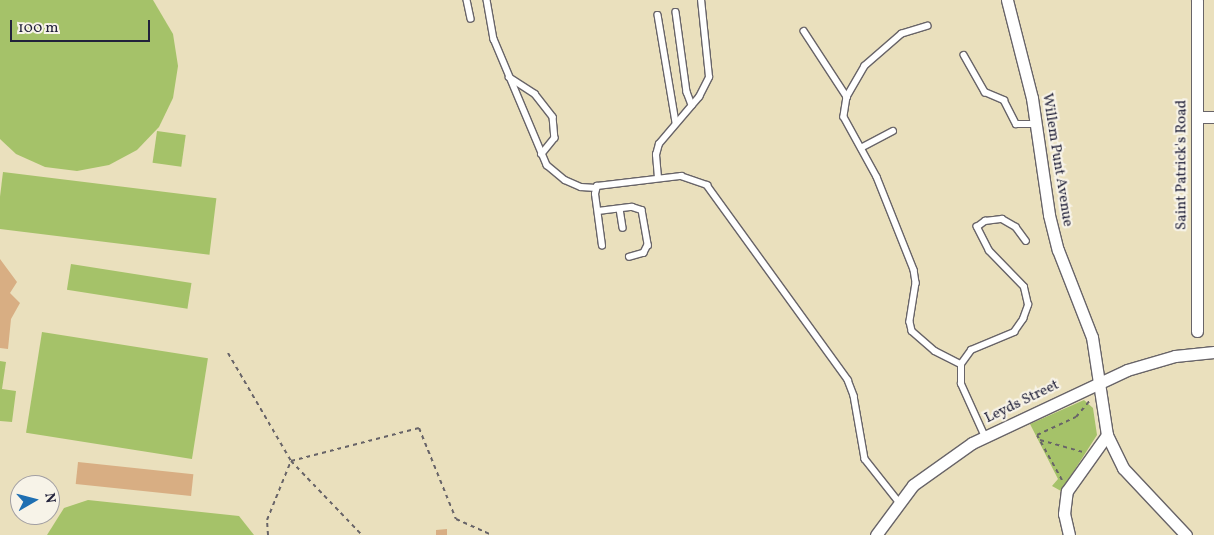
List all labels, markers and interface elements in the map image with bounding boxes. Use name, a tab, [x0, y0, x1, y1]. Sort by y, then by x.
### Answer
scale bar	[12, 10, 152, 42]
text: 100 m	[18, 18, 58, 39]
street label: Willem Punt Avenue	[1038, 92, 1076, 228]
street label: Saint Patrick's Road	[1173, 100, 1191, 230]
street label: Leyds Street	[982, 376, 1062, 428]
north arrow	[10, 475, 60, 525]
text: N	[39, 492, 59, 504]

